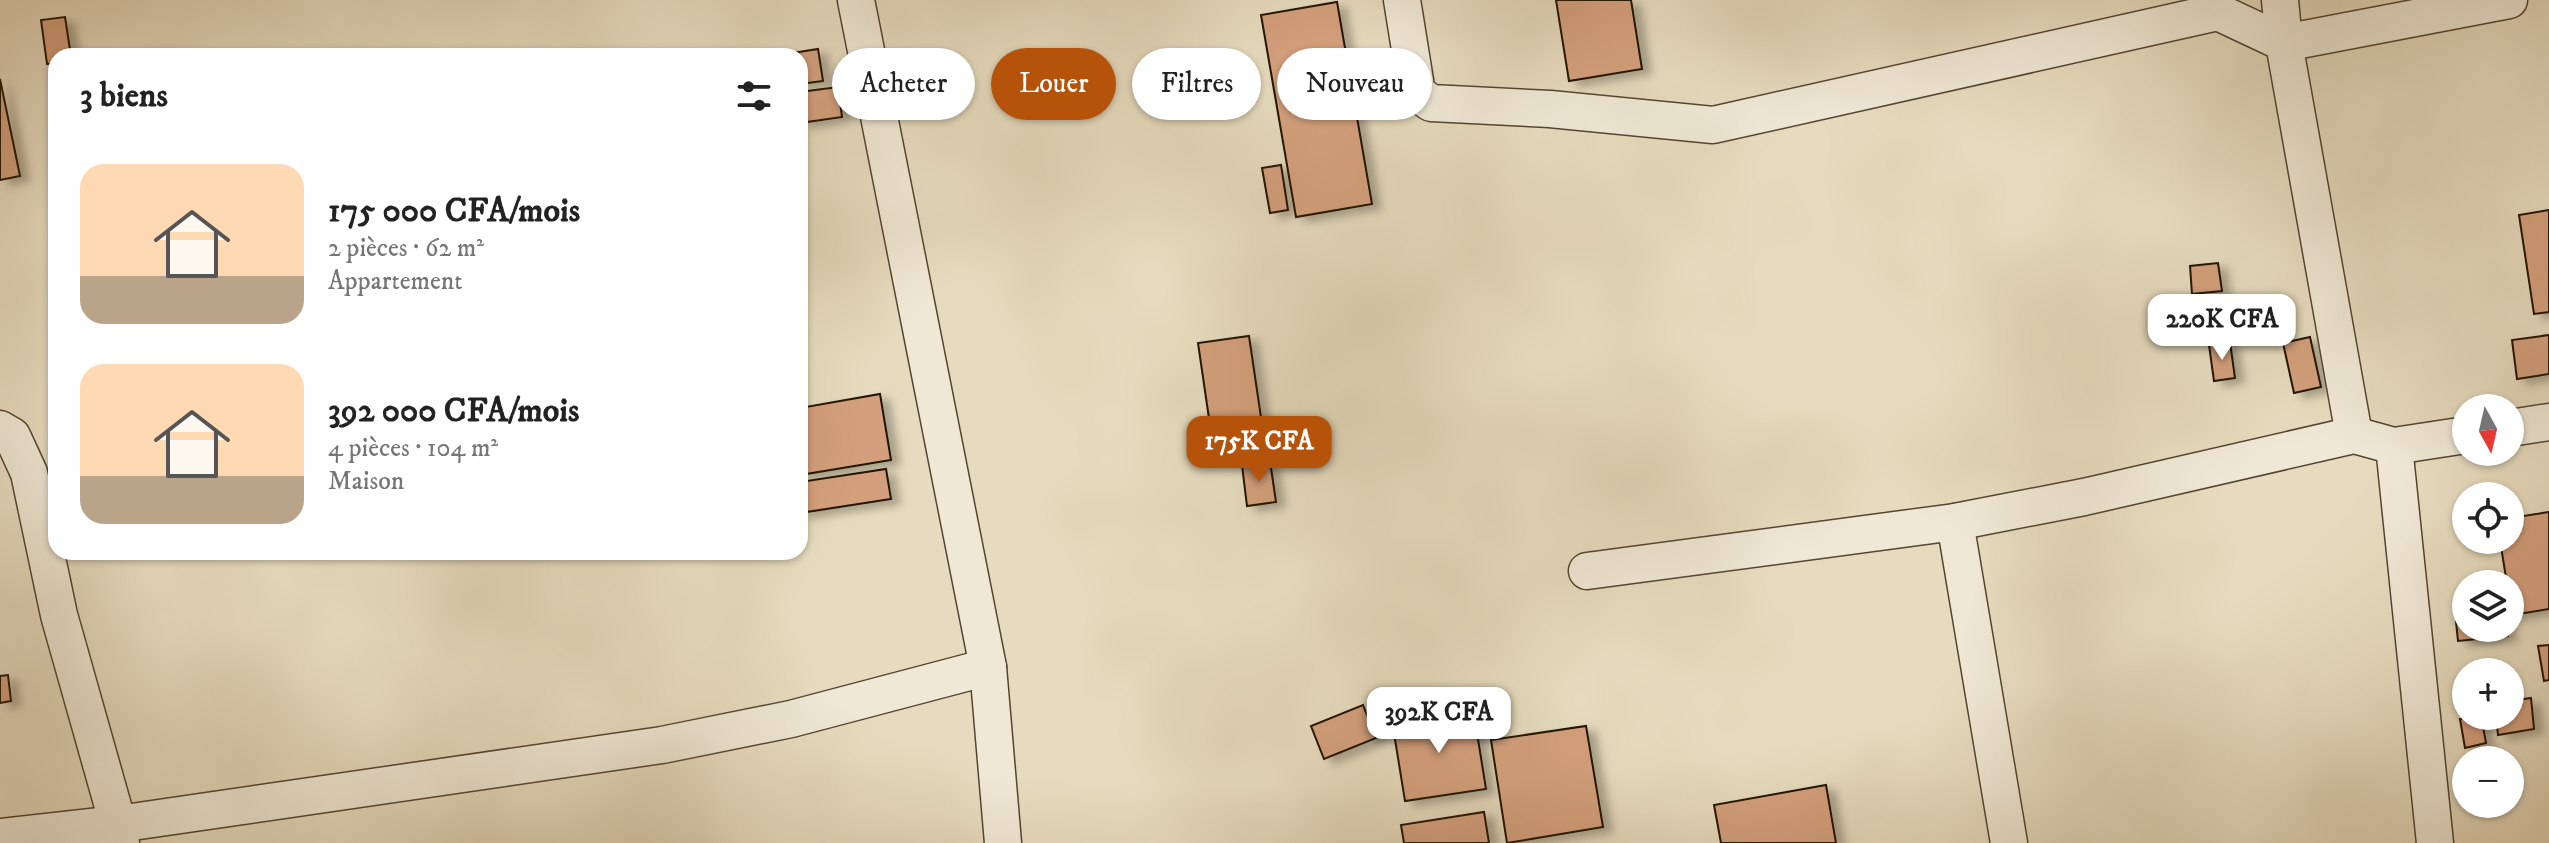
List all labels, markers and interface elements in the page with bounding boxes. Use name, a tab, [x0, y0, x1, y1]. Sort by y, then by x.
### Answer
chip: Acheter	[832, 48, 975, 120]
chip: Louer	[991, 48, 1116, 120]
chip: Filtres	[1132, 48, 1261, 120]
chip: Nouveau	[1277, 48, 1432, 120]
icon: filters	[732, 74, 776, 118]
text: 3 biens	[80, 75, 168, 117]
text: 175 000 CFA/mois	[328, 190, 580, 232]
icon: home	[144, 196, 240, 292]
text: 2 pièces · 62 m²	[328, 232, 484, 265]
text: Appartement	[328, 265, 462, 298]
pin: 220K CFA	[2139, 294, 2305, 362]
text: 220K CFA	[2166, 303, 2278, 336]
text: 392 000 CFA/mois	[328, 390, 579, 432]
north arrow	[2452, 394, 2524, 466]
map controls	[2452, 394, 2524, 818]
icon: home	[144, 396, 240, 492]
pin: 175K CFA	[1176, 416, 1342, 484]
text: 175K CFA	[1205, 425, 1313, 458]
text: 4 pièces · 104 m²	[328, 432, 498, 465]
text: Maison	[328, 465, 404, 498]
button: locate	[2452, 482, 2524, 554]
button: layers	[2452, 570, 2524, 642]
button: +	[2452, 658, 2524, 730]
pin: 392K CFA	[1356, 687, 1522, 755]
text: 392K CFA	[1385, 696, 1493, 729]
button: −	[2452, 746, 2524, 818]

